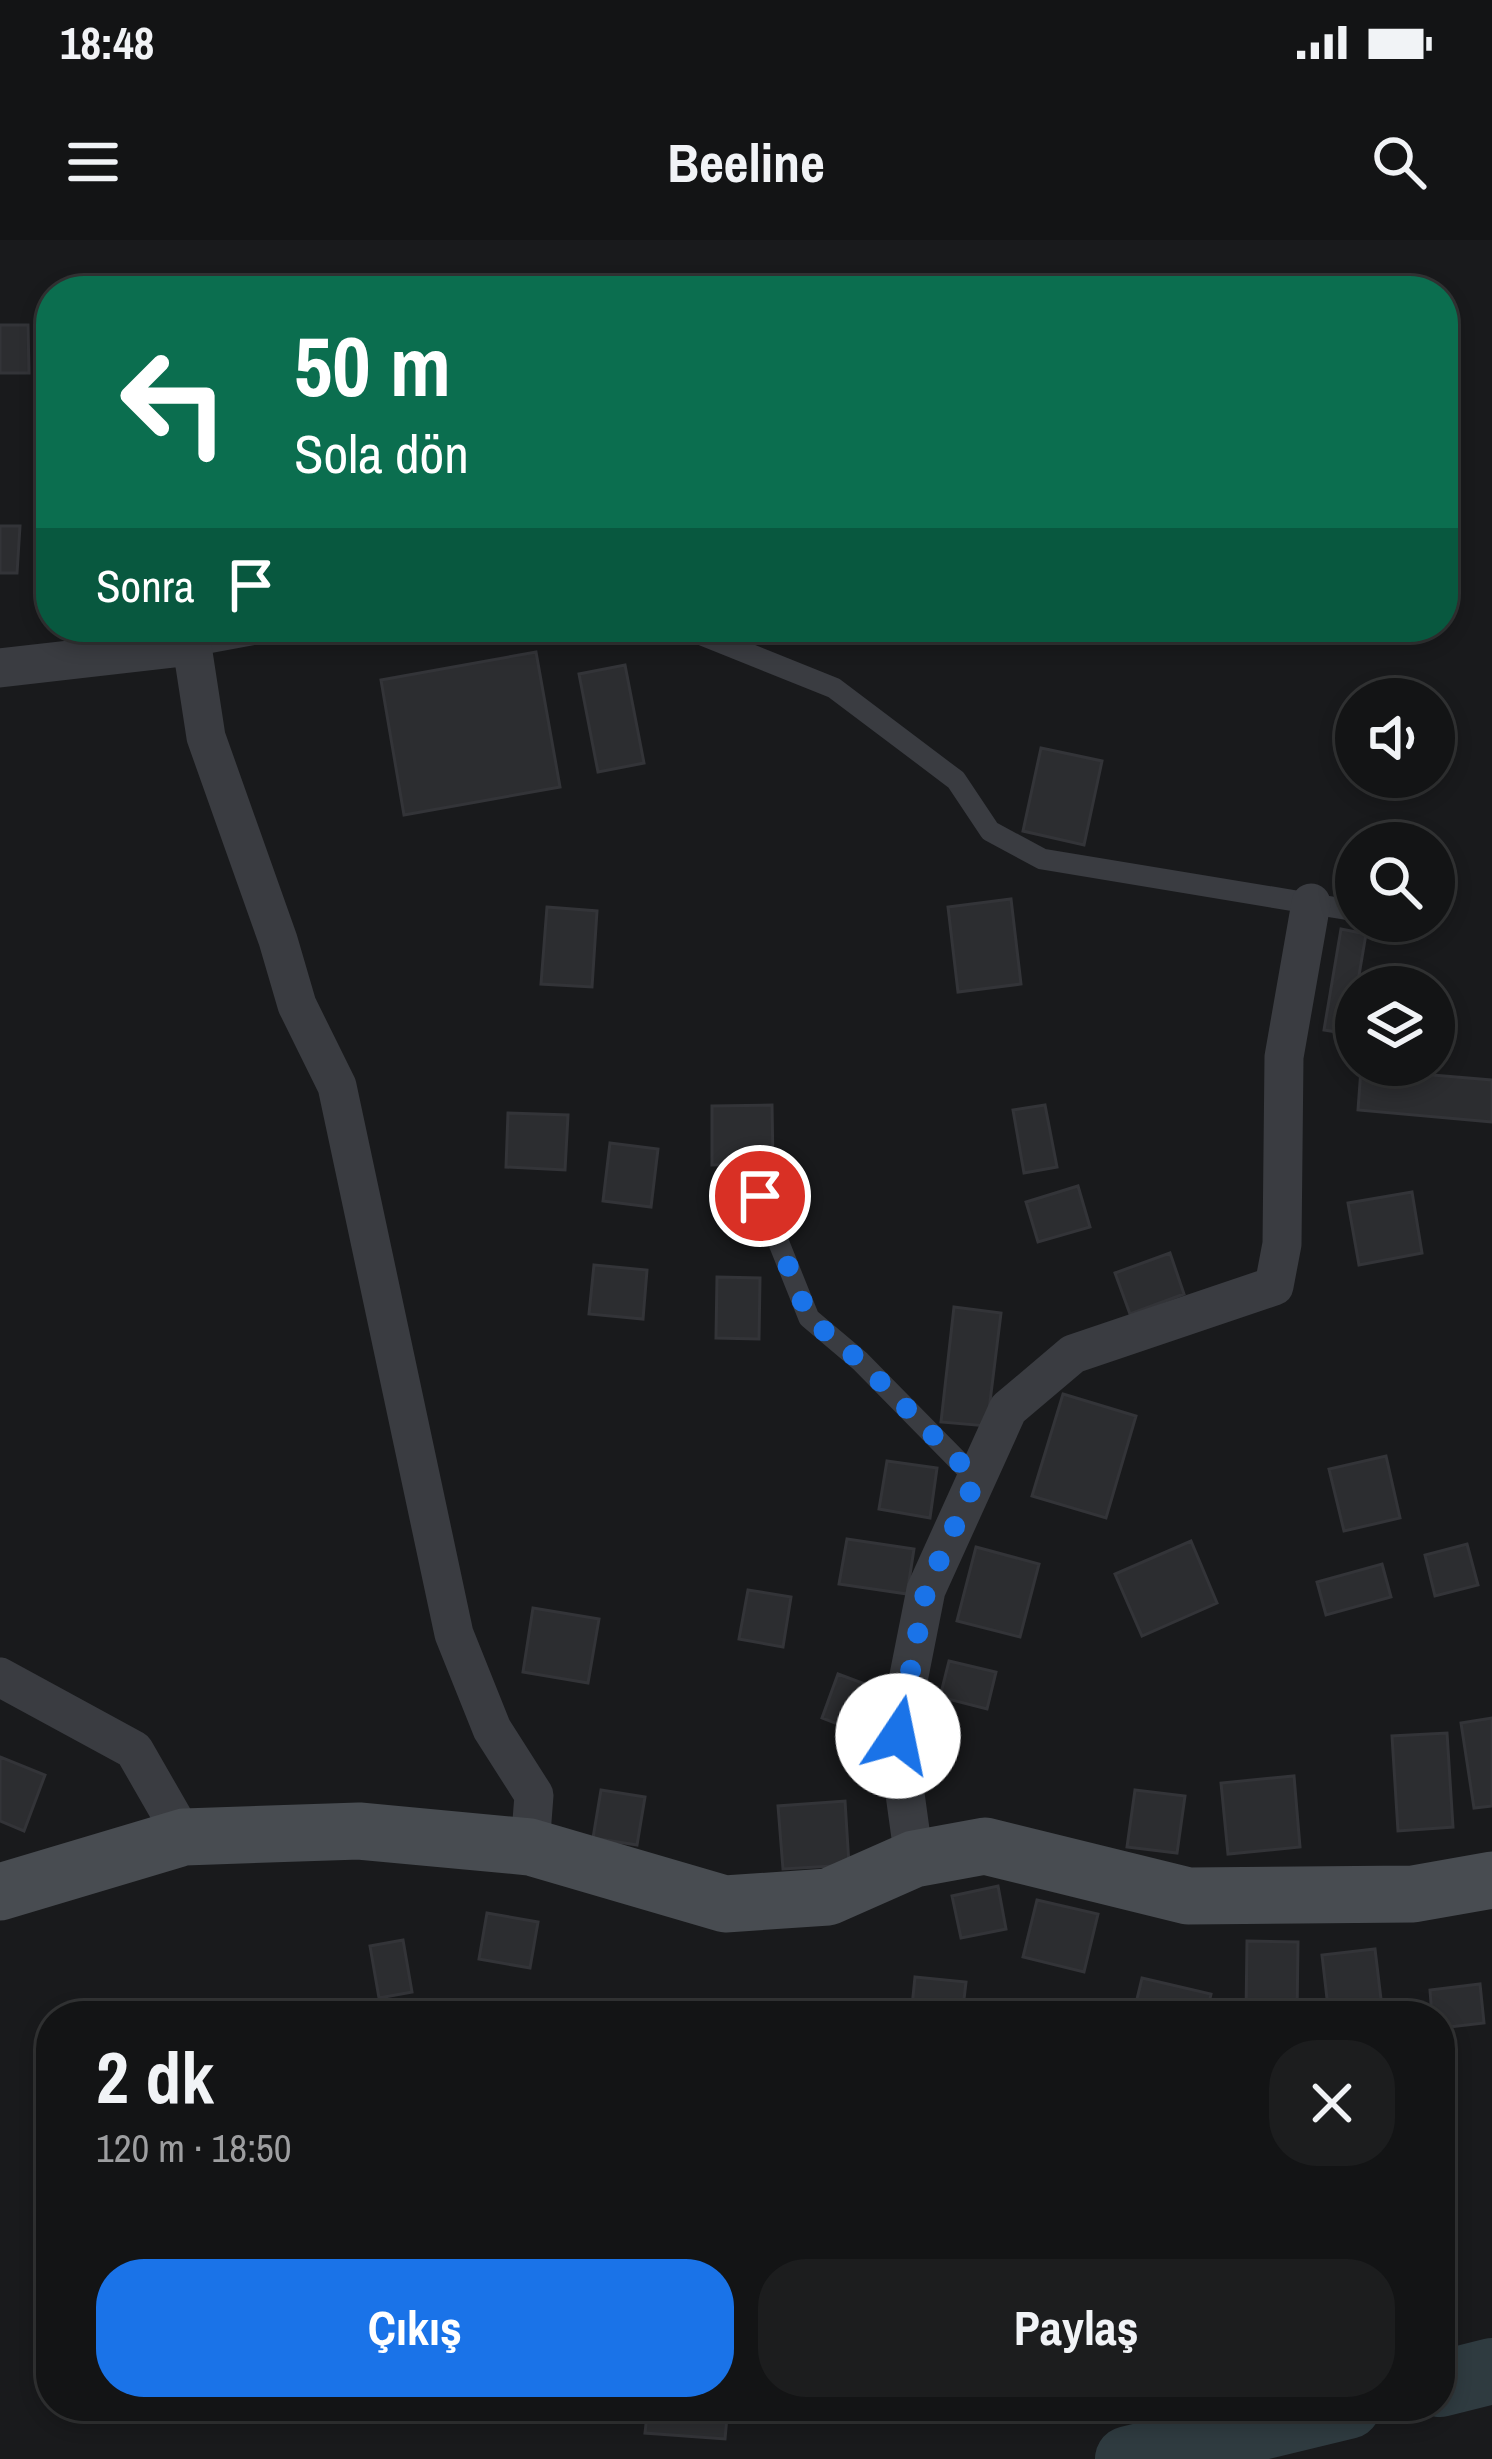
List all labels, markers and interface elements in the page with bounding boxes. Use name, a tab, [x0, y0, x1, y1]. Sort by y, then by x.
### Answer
text: 18:48	[60, 12, 154, 73]
text: Beeline	[667, 126, 825, 199]
icon: menu	[60, 129, 126, 195]
icon: search	[1366, 129, 1432, 195]
text: 50 m	[294, 309, 451, 422]
icon: left	[96, 324, 252, 480]
text: Sola dön	[294, 417, 469, 490]
icon: arrive	[218, 552, 284, 618]
text: Sonra	[96, 555, 194, 616]
map controls	[1335, 678, 1455, 1086]
button: sound	[1335, 678, 1455, 798]
button: search	[1335, 822, 1455, 942]
button: layers	[1335, 966, 1455, 1086]
pin	[709, 1145, 811, 1247]
icon: arrive	[727, 1163, 793, 1229]
position arrow	[835, 1673, 961, 1799]
text: 2 dk	[96, 2028, 214, 2125]
button: close	[1269, 2040, 1395, 2166]
text: 120 m · 18:50	[96, 2122, 292, 2174]
button: Çıkış	[96, 2259, 734, 2397]
button: Paylaş	[758, 2259, 1395, 2397]

